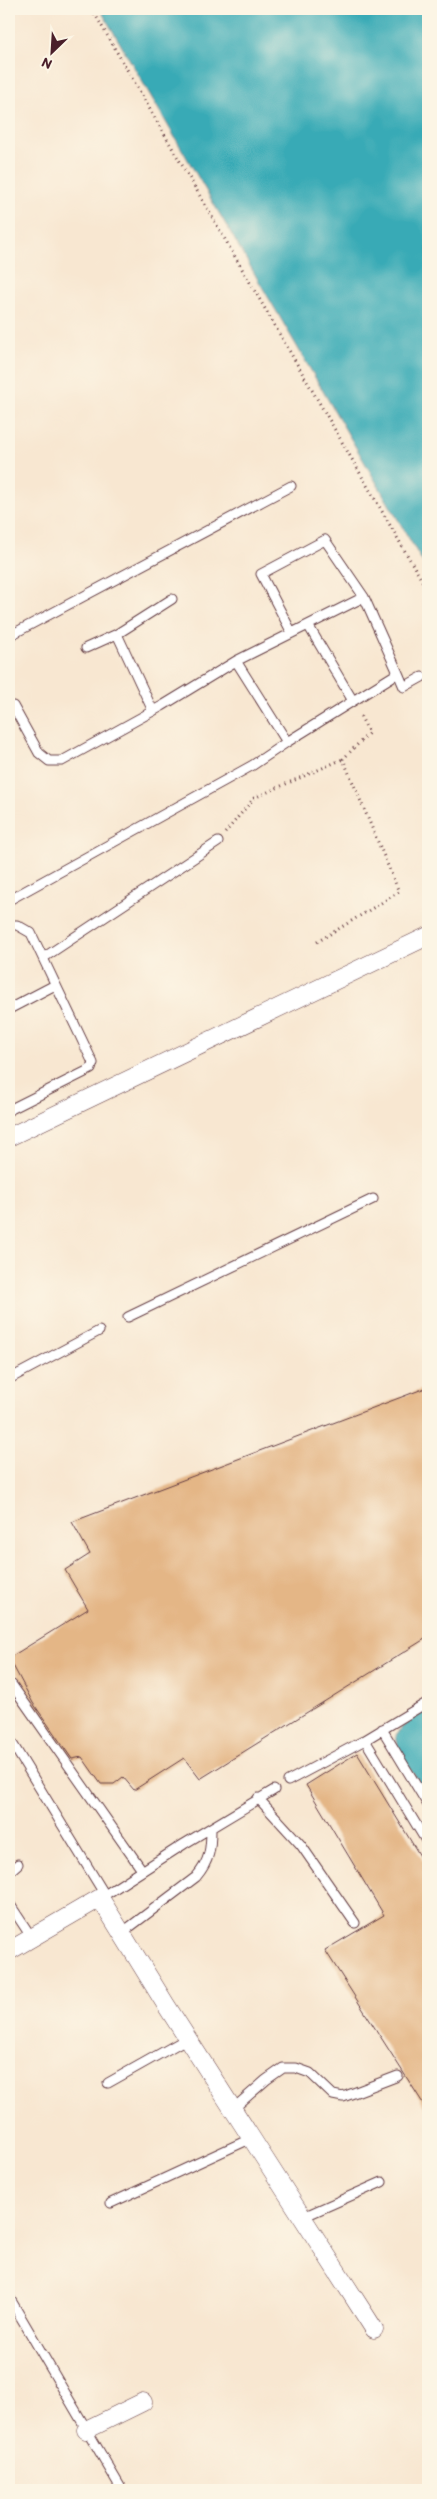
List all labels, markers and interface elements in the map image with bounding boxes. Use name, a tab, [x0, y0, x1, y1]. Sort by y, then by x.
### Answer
north arrow	[28, 28, 78, 78]
text: N	[39, 54, 55, 73]

